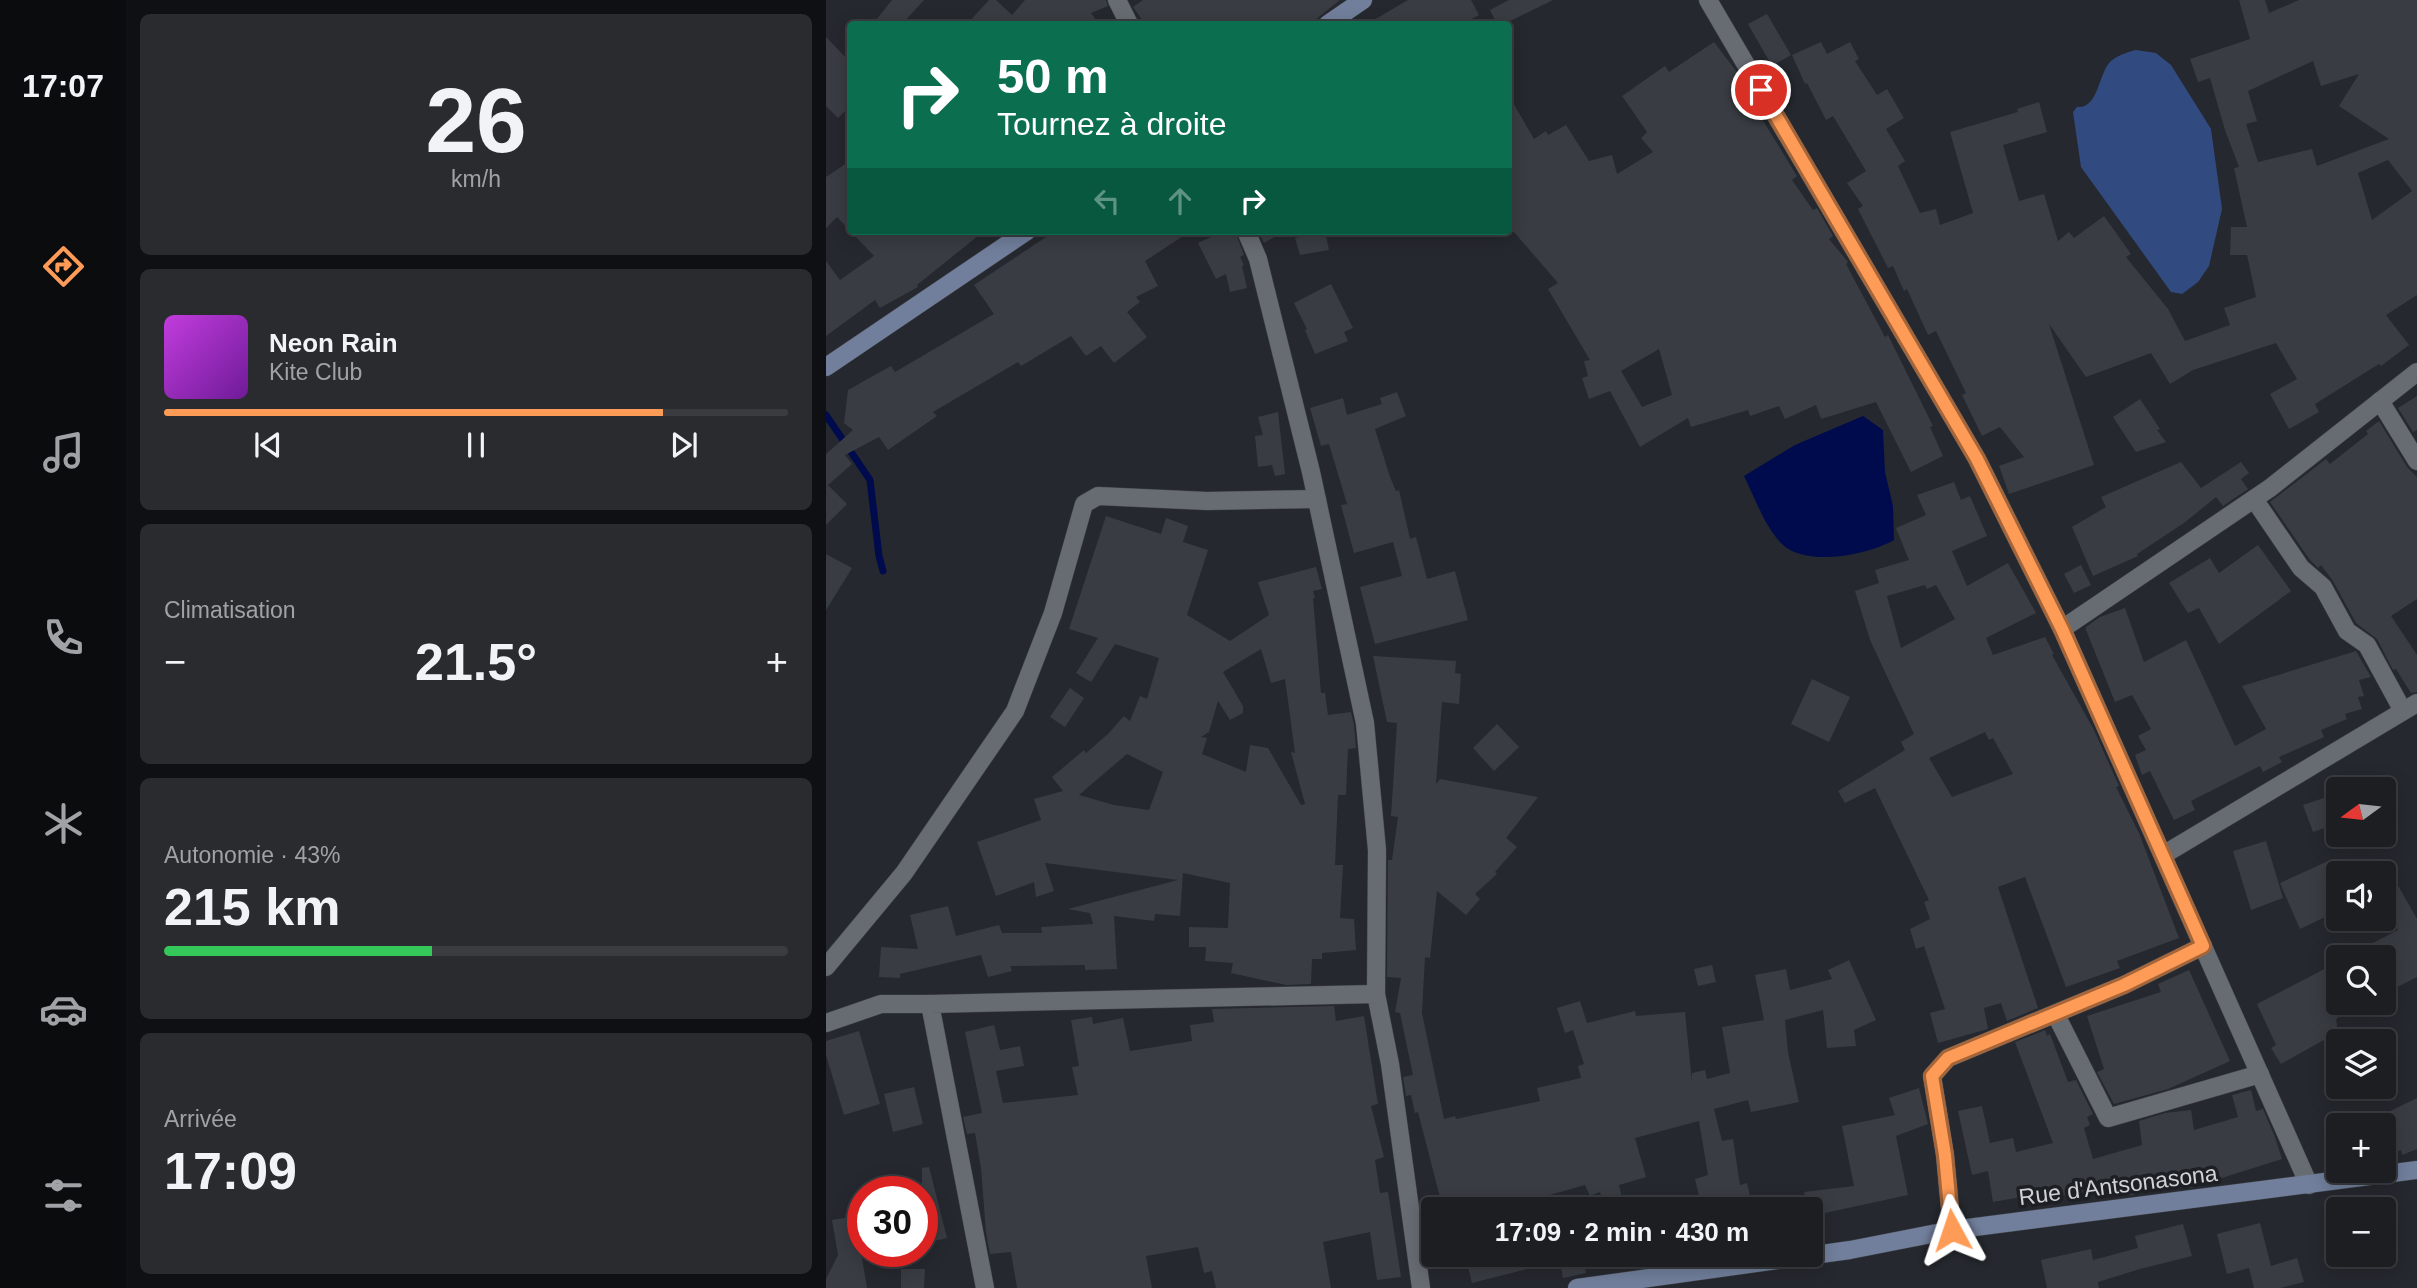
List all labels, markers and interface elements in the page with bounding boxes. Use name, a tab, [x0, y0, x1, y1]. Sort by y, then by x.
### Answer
icon: right	[882, 49, 973, 140]
text: 50 m	[997, 49, 1109, 103]
pin	[1731, 60, 1791, 120]
text: 17:07	[22, 68, 104, 104]
text: 26	[425, 70, 527, 171]
icon: arrive	[1742, 71, 1780, 109]
text: Tournez à droite	[997, 106, 1226, 142]
text: km/h	[451, 166, 501, 192]
icon: left	[1088, 182, 1126, 220]
icon: ahead	[1161, 182, 1199, 220]
icon: right	[1234, 182, 1272, 220]
icon: directions	[39, 242, 88, 291]
text: Neon Rain	[269, 328, 398, 358]
text: Kite Club	[269, 359, 362, 385]
icon: previous	[249, 426, 287, 464]
icon: pause	[457, 426, 495, 464]
icon: next	[665, 426, 703, 464]
icon: music	[39, 428, 88, 477]
text: Climatisation	[164, 597, 296, 623]
icon: phone	[39, 613, 88, 662]
text: 21.5°	[415, 633, 537, 691]
text: −	[164, 641, 186, 683]
text: +	[766, 641, 788, 683]
north arrow	[2326, 777, 2396, 847]
map controls	[2326, 777, 2396, 1267]
icon: climate	[39, 799, 88, 848]
text: Autonomie · 43%	[164, 842, 340, 868]
button: sound	[2326, 861, 2396, 931]
text: 215 km	[164, 878, 340, 936]
button: search	[2326, 945, 2396, 1015]
icon: car	[39, 985, 88, 1034]
button: layers	[2326, 1029, 2396, 1099]
text: Arrivée	[164, 1106, 237, 1132]
button: +	[2326, 1113, 2396, 1183]
text: 17:09	[164, 1142, 297, 1200]
street label: Rue d'Antsonasona	[2017, 1160, 2219, 1210]
icon: filters	[39, 1171, 88, 1220]
speed limit sign: 30	[847, 1176, 938, 1267]
position arrow	[1915, 1193, 1989, 1267]
button: −	[2326, 1197, 2396, 1267]
text: 17:09 · 2 min · 430 m	[1495, 1217, 1749, 1247]

